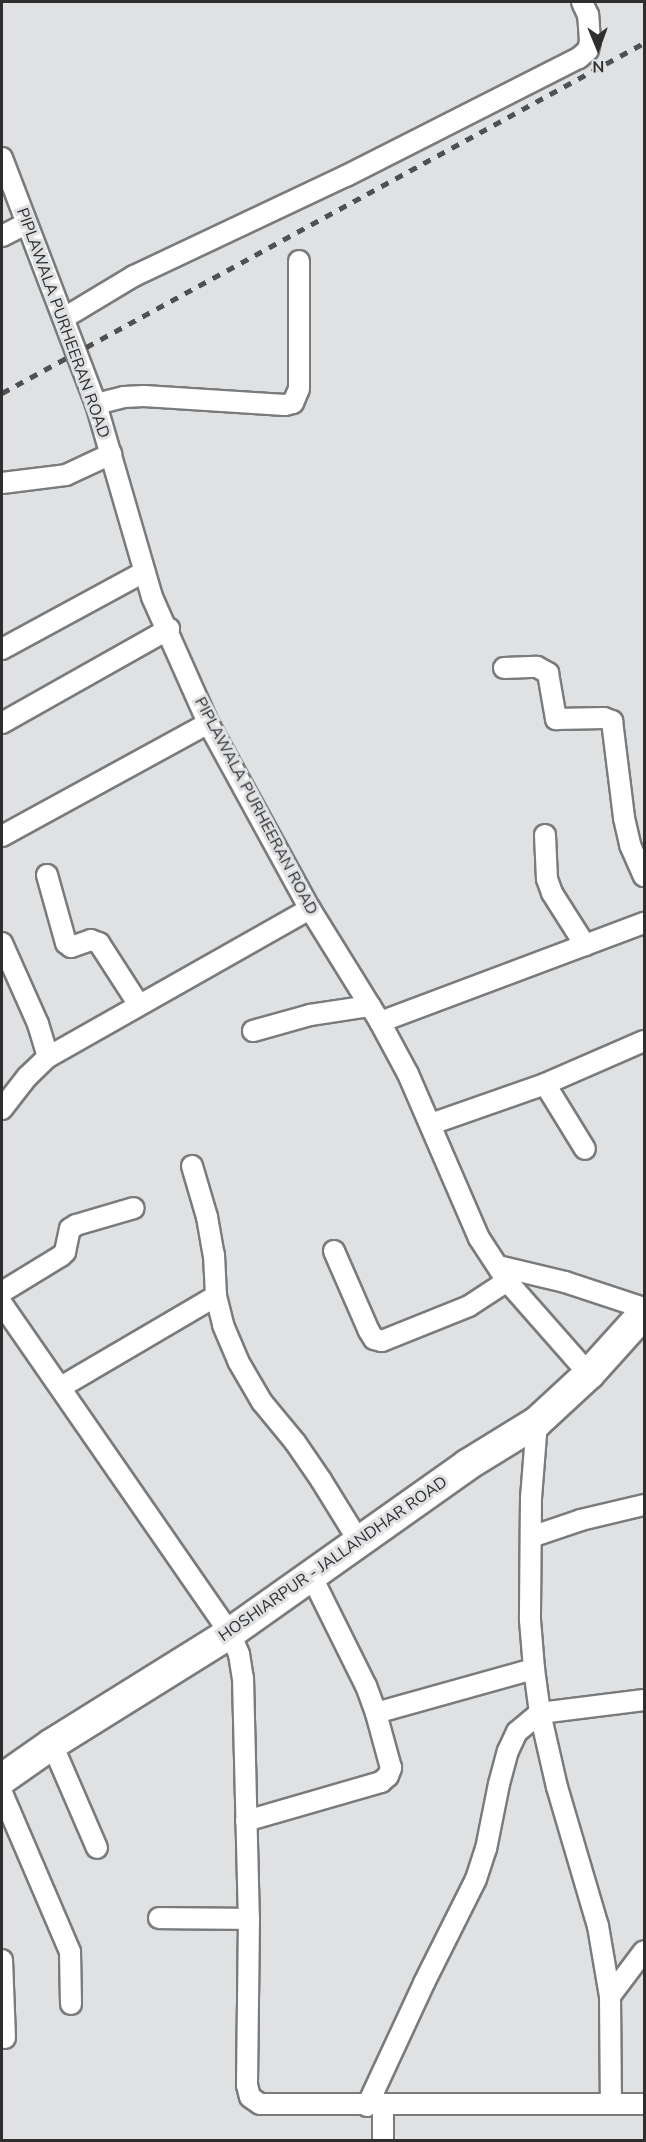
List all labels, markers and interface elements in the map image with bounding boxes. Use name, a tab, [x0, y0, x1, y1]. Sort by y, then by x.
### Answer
north arrow	[568, 18, 628, 78]
text: N	[592, 55, 604, 77]
street label: PIPLAWALA PURHEERAN ROAD	[12, 205, 114, 441]
street label: PIPLAWALA PURHEERAN ROAD	[190, 694, 322, 918]
street label: HOSHIARPUR - JALLANDHAR ROAD	[215, 1472, 451, 1646]

